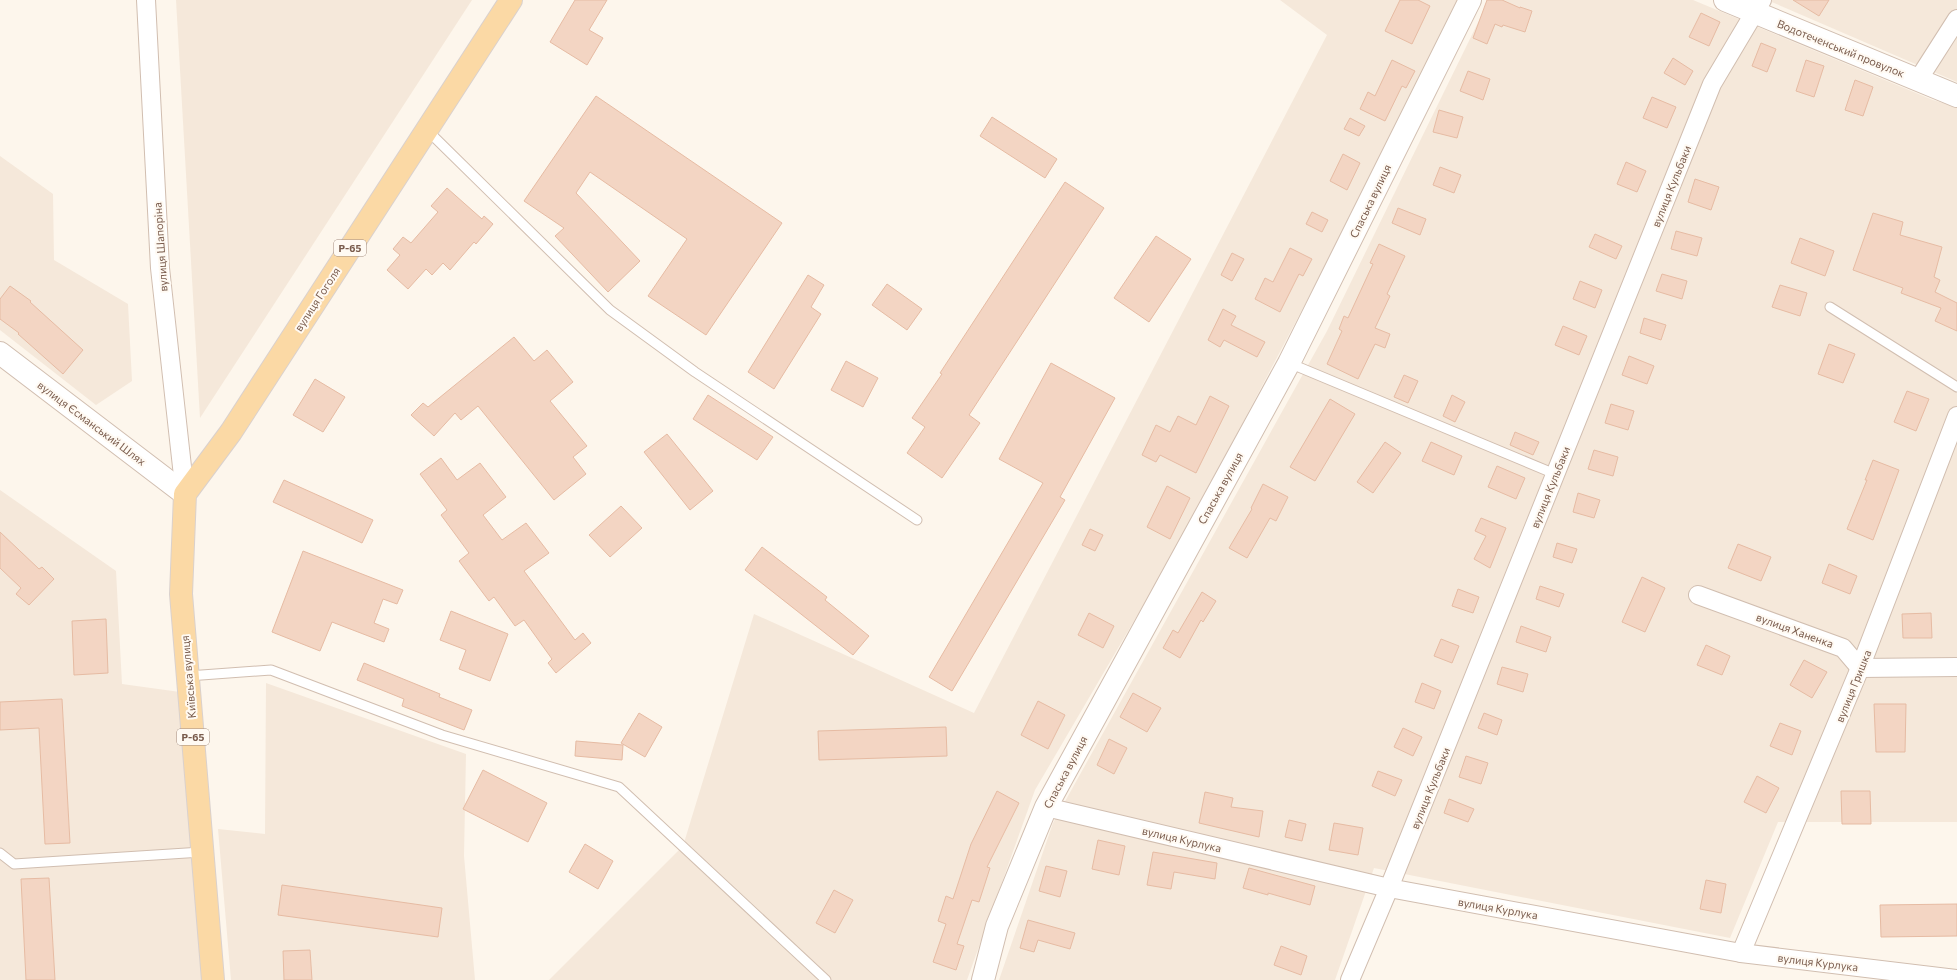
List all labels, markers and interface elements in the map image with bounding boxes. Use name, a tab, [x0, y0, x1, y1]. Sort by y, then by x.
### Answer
street label: Водотеченський провулок	[1775, 16, 1907, 80]
street label: вулиця Кульбаки	[1649, 143, 1693, 229]
street label: Спаська вулиця	[1347, 162, 1393, 240]
street label: вулиця Шапоріна	[150, 202, 170, 292]
road number: Р-65	[334, 240, 366, 256]
street label: вулиця Гоголя	[292, 265, 342, 333]
street label: вулиця Єсманський Шлях	[35, 378, 149, 468]
street label: вулиця Кульбаки	[1528, 444, 1572, 530]
street label: Спаська вулиця	[1195, 450, 1245, 526]
street label: вулиця Ханенка	[1755, 610, 1835, 650]
street label: Київська вулиця	[178, 635, 198, 719]
street label: вулиця Гришка	[1833, 648, 1873, 724]
road number: Р-65	[177, 729, 209, 745]
street label: Спаська вулиця	[1040, 734, 1090, 810]
street label: вулиця Кульбаки	[1408, 745, 1452, 831]
street label: вулиця Курлука	[1141, 824, 1223, 854]
street label: вулиця Курлука	[1457, 895, 1539, 921]
street label: вулиця Курлука	[1777, 951, 1859, 973]

